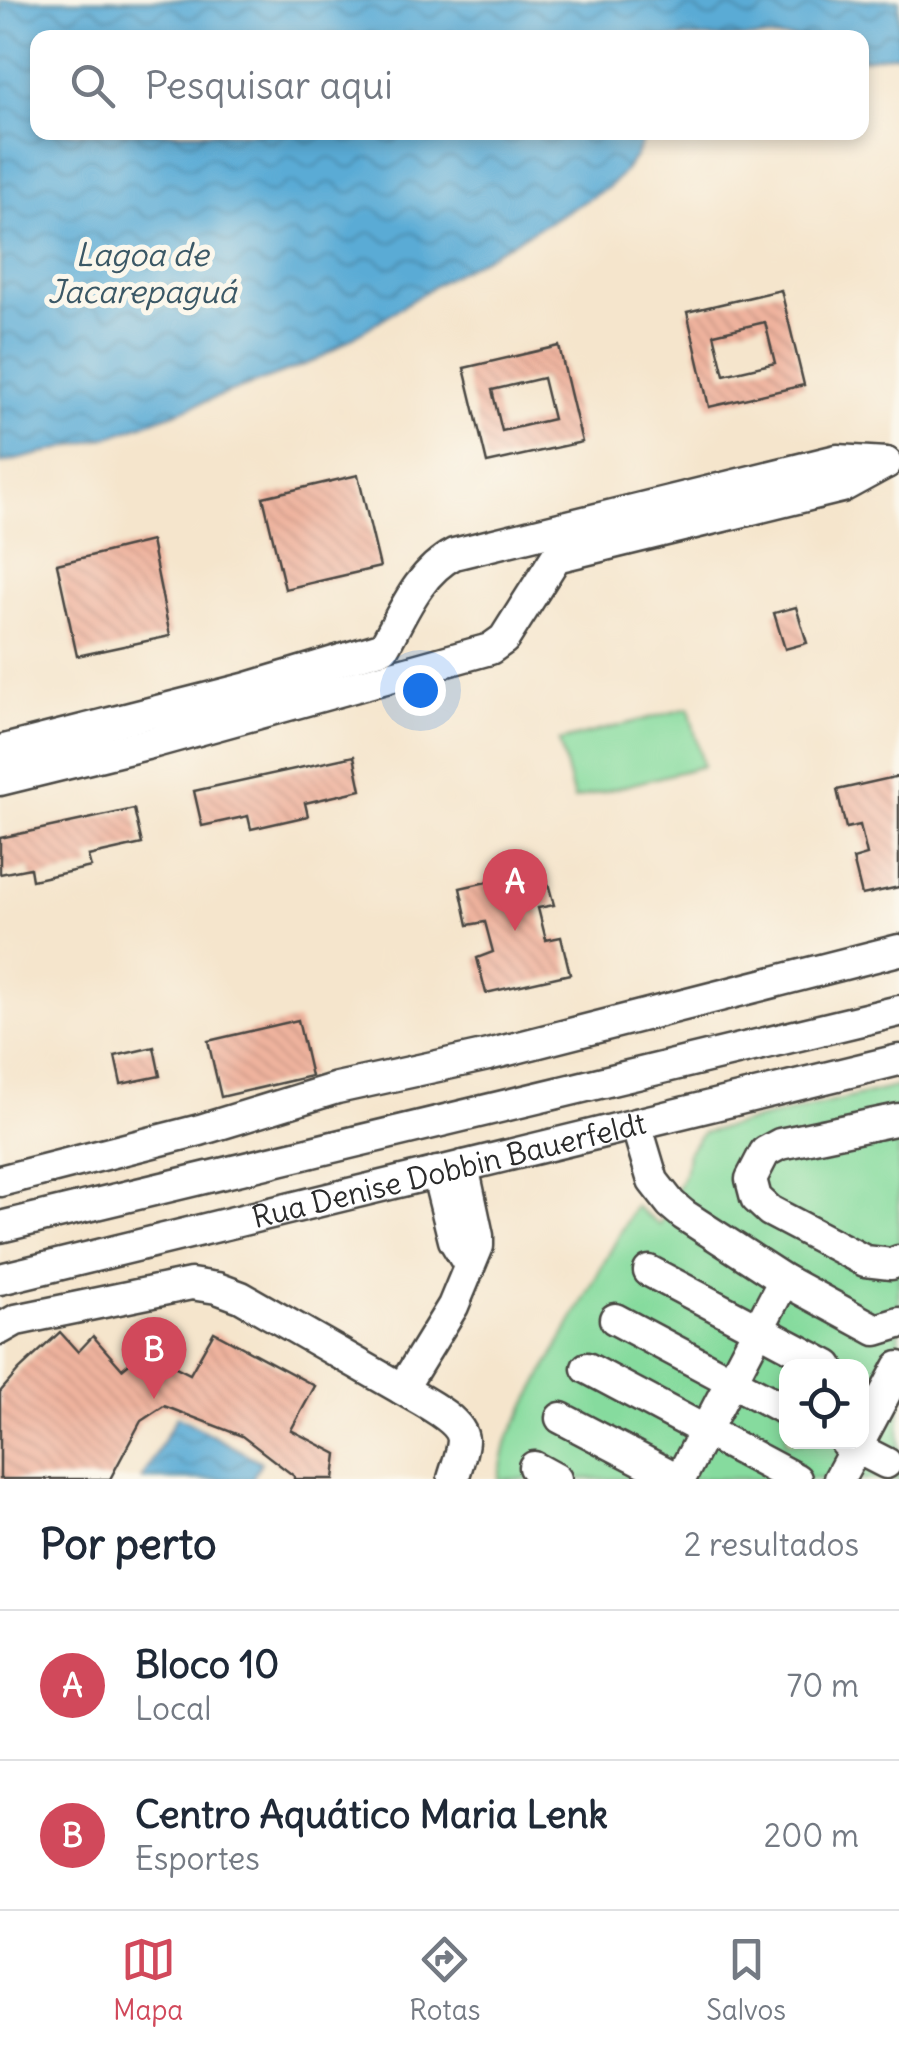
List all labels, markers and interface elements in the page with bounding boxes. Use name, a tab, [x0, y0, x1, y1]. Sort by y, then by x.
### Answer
search box	[30, 30, 869, 140]
icon: search	[65, 58, 120, 113]
text: Pesquisar aqui	[145, 62, 393, 109]
water label: Lagoa de Jacarepaguá	[47, 234, 238, 312]
your location	[395, 665, 446, 716]
pin: A	[482, 848, 548, 931]
street label: Rua Denise Dobbin Bauerfeldt	[248, 1103, 650, 1236]
pin: B	[122, 1316, 186, 1399]
map controls	[779, 1359, 869, 1449]
button: locate	[779, 1359, 869, 1449]
text: Por perto	[40, 1518, 217, 1570]
text: 2 resultados	[684, 1524, 859, 1565]
text: Bloco 10	[135, 1641, 279, 1688]
text: A	[62, 1665, 83, 1706]
text: 70 m	[787, 1665, 859, 1706]
text: Local	[135, 1688, 211, 1729]
text: Centro Aquático Maria Lenk	[135, 1791, 608, 1838]
text: B	[62, 1815, 83, 1856]
text: 200 m	[764, 1815, 859, 1856]
text: Esportes	[135, 1838, 260, 1879]
tab: Mapa	[113, 1932, 183, 2028]
tab: Rotas	[409, 1932, 480, 2028]
tab: Salvos	[706, 1932, 786, 2028]

